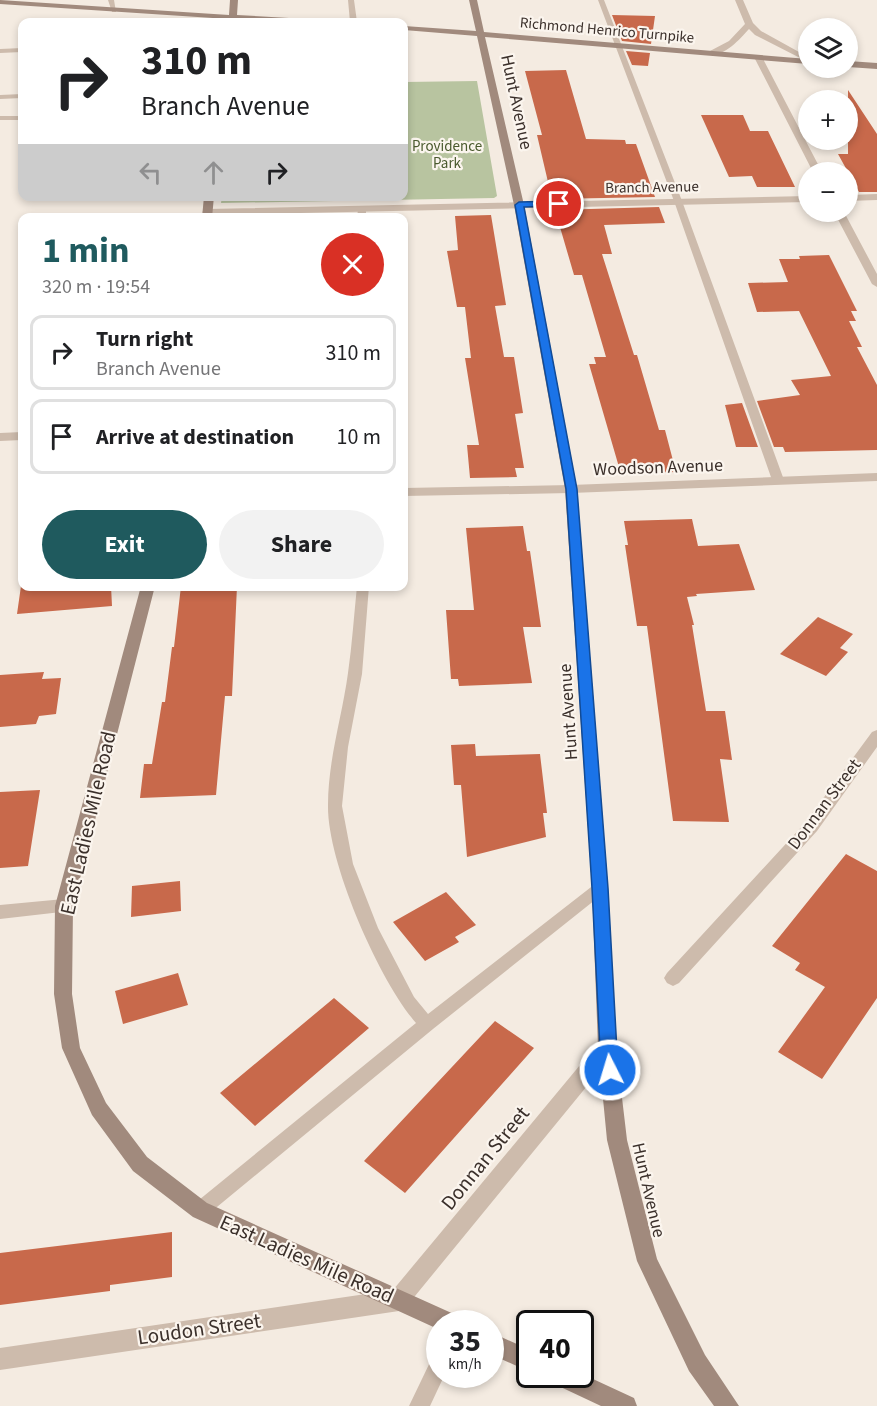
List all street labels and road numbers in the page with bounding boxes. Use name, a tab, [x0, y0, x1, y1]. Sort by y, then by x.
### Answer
street label: Richmond Henrico Turnpike	[519, 12, 695, 49]
street label: Hunt Avenue	[494, 52, 539, 152]
street label: Branch Avenue	[605, 176, 699, 199]
street label: Woodson Avenue	[593, 453, 723, 482]
street label: Hunt Avenue	[553, 663, 584, 761]
street label: East Ladies Mile Road	[52, 728, 124, 918]
street label: Donnan Street	[782, 754, 867, 855]
street label: Donnan Street	[434, 1100, 536, 1216]
street label: Hunt Avenue	[625, 1140, 672, 1240]
street label: East Ladies Mile Road	[215, 1207, 399, 1311]
street label: Loudon Street	[135, 1306, 263, 1352]

